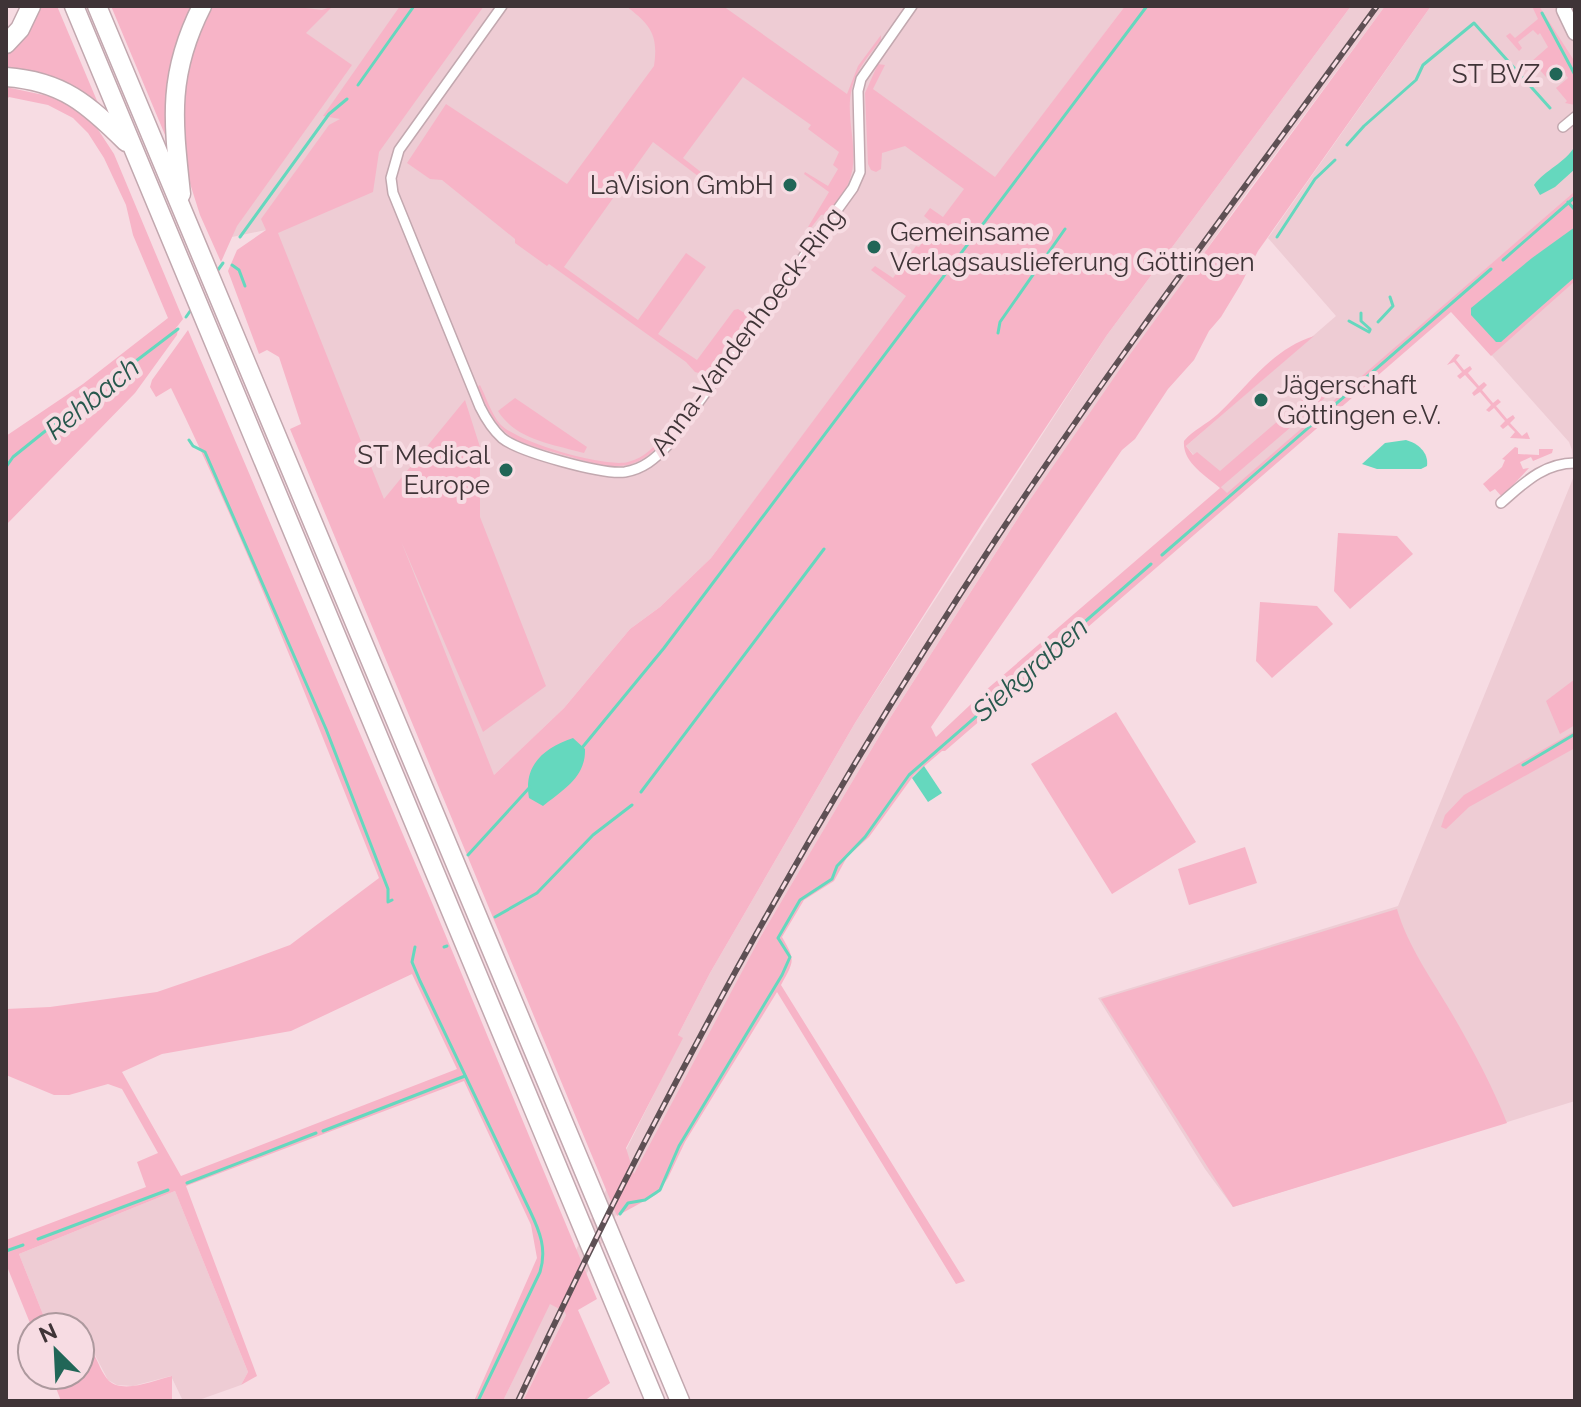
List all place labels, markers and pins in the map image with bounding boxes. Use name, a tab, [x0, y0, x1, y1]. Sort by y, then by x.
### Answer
place label: ST BVZ	[1452, 59, 1540, 89]
marker: ST BVZ	[1547, 65, 1565, 83]
place label: LaVision GmbH	[590, 170, 774, 200]
marker: LaVision GmbH	[781, 176, 799, 194]
place label: Gemeinsame Verlagsauslieferung Göttingen	[890, 217, 1255, 277]
marker: Gemeinsame Verlagsauslieferung Göttingen	[865, 238, 883, 256]
place label: Jägerschaft Göttingen e.V.	[1277, 370, 1441, 430]
marker: Jägerschaft Göttingen e.V.	[1252, 391, 1270, 409]
place label: ST Medical Europe	[357, 440, 491, 500]
marker: ST Medical Europe	[497, 461, 515, 479]

